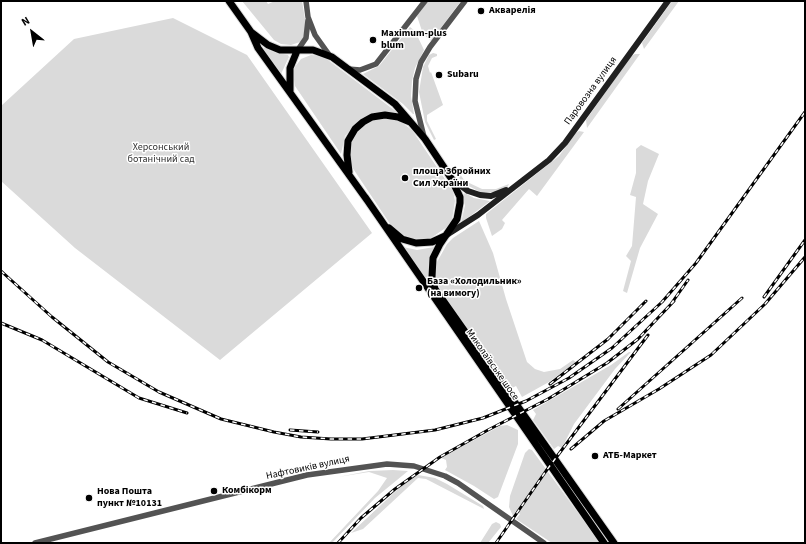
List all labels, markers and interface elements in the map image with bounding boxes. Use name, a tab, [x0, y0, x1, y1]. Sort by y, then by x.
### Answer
place label: Акварелія	[489, 5, 536, 17]
marker: Акварелія	[476, 6, 486, 16]
north arrow	[12, 12, 52, 52]
text: N	[19, 13, 33, 30]
place label: Maximum-plus blum	[381, 28, 447, 52]
marker: Maximum-plus blum	[368, 35, 378, 45]
street label: Паровозна вулиця	[562, 55, 620, 127]
place label: Subaru	[447, 69, 479, 81]
marker: Subaru	[434, 70, 444, 80]
park label: Херсонський ботанічний сад	[127, 142, 195, 166]
place label: площа Збройних Сил України	[413, 166, 491, 190]
marker: площа Збройних Сил України	[400, 173, 410, 183]
place label: База «Холодильник» (на вимогу)	[427, 276, 522, 300]
marker: База «Холодильник» (на вимогу)	[414, 283, 424, 293]
street label: Миколаївське шосе	[463, 327, 521, 403]
place label: АТБ-Маркет	[603, 450, 657, 462]
marker: АТБ-Маркет	[590, 451, 600, 461]
street label: Нафтовиків вулиця	[265, 453, 351, 483]
place label: Комбікорм	[222, 485, 272, 497]
place label: Нова Пошта пункт №10131	[97, 486, 162, 510]
marker: Комбікорм	[209, 486, 219, 496]
marker: Нова Пошта пункт №10131	[84, 493, 94, 503]

